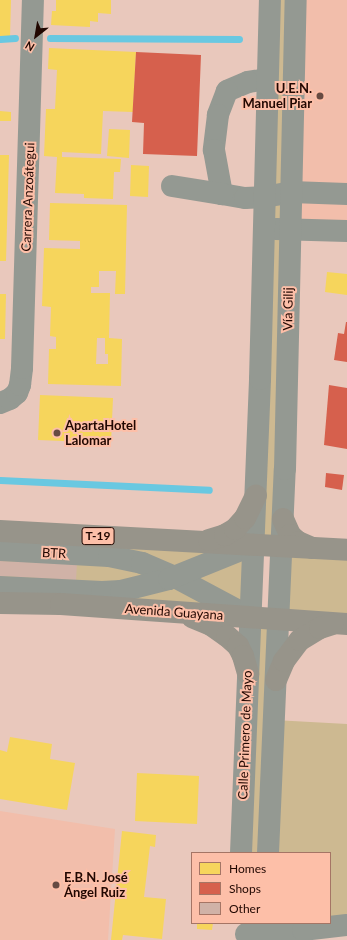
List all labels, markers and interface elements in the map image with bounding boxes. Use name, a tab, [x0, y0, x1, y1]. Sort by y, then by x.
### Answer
north arrow	[16, 16, 56, 56]
text: N	[23, 39, 37, 54]
place label: U.E.N. Manuel Piar	[243, 81, 312, 112]
marker: U.E.N. Manuel Piar	[315, 91, 325, 101]
street label: Carrera Anzoátegui	[18, 142, 38, 252]
street label: Vía Gilij	[280, 287, 296, 331]
place label: ApartaHotel Lalomar	[65, 418, 136, 449]
marker: ApartaHotel Lalomar	[52, 428, 62, 438]
road number: T-19	[81, 526, 115, 546]
street label: BTR	[42, 545, 66, 561]
street label: Avenida Guayana	[124, 601, 224, 623]
street label: Calle Primero de Mayo	[235, 670, 255, 800]
legend	[191, 852, 331, 924]
text: Homes	[229, 861, 266, 876]
place label: E.B.N. José Ángel Ruiz	[64, 870, 128, 901]
marker: E.B.N. José Ángel Ruiz	[51, 880, 61, 890]
text: Shops	[229, 881, 261, 896]
text: Other	[229, 901, 260, 916]

